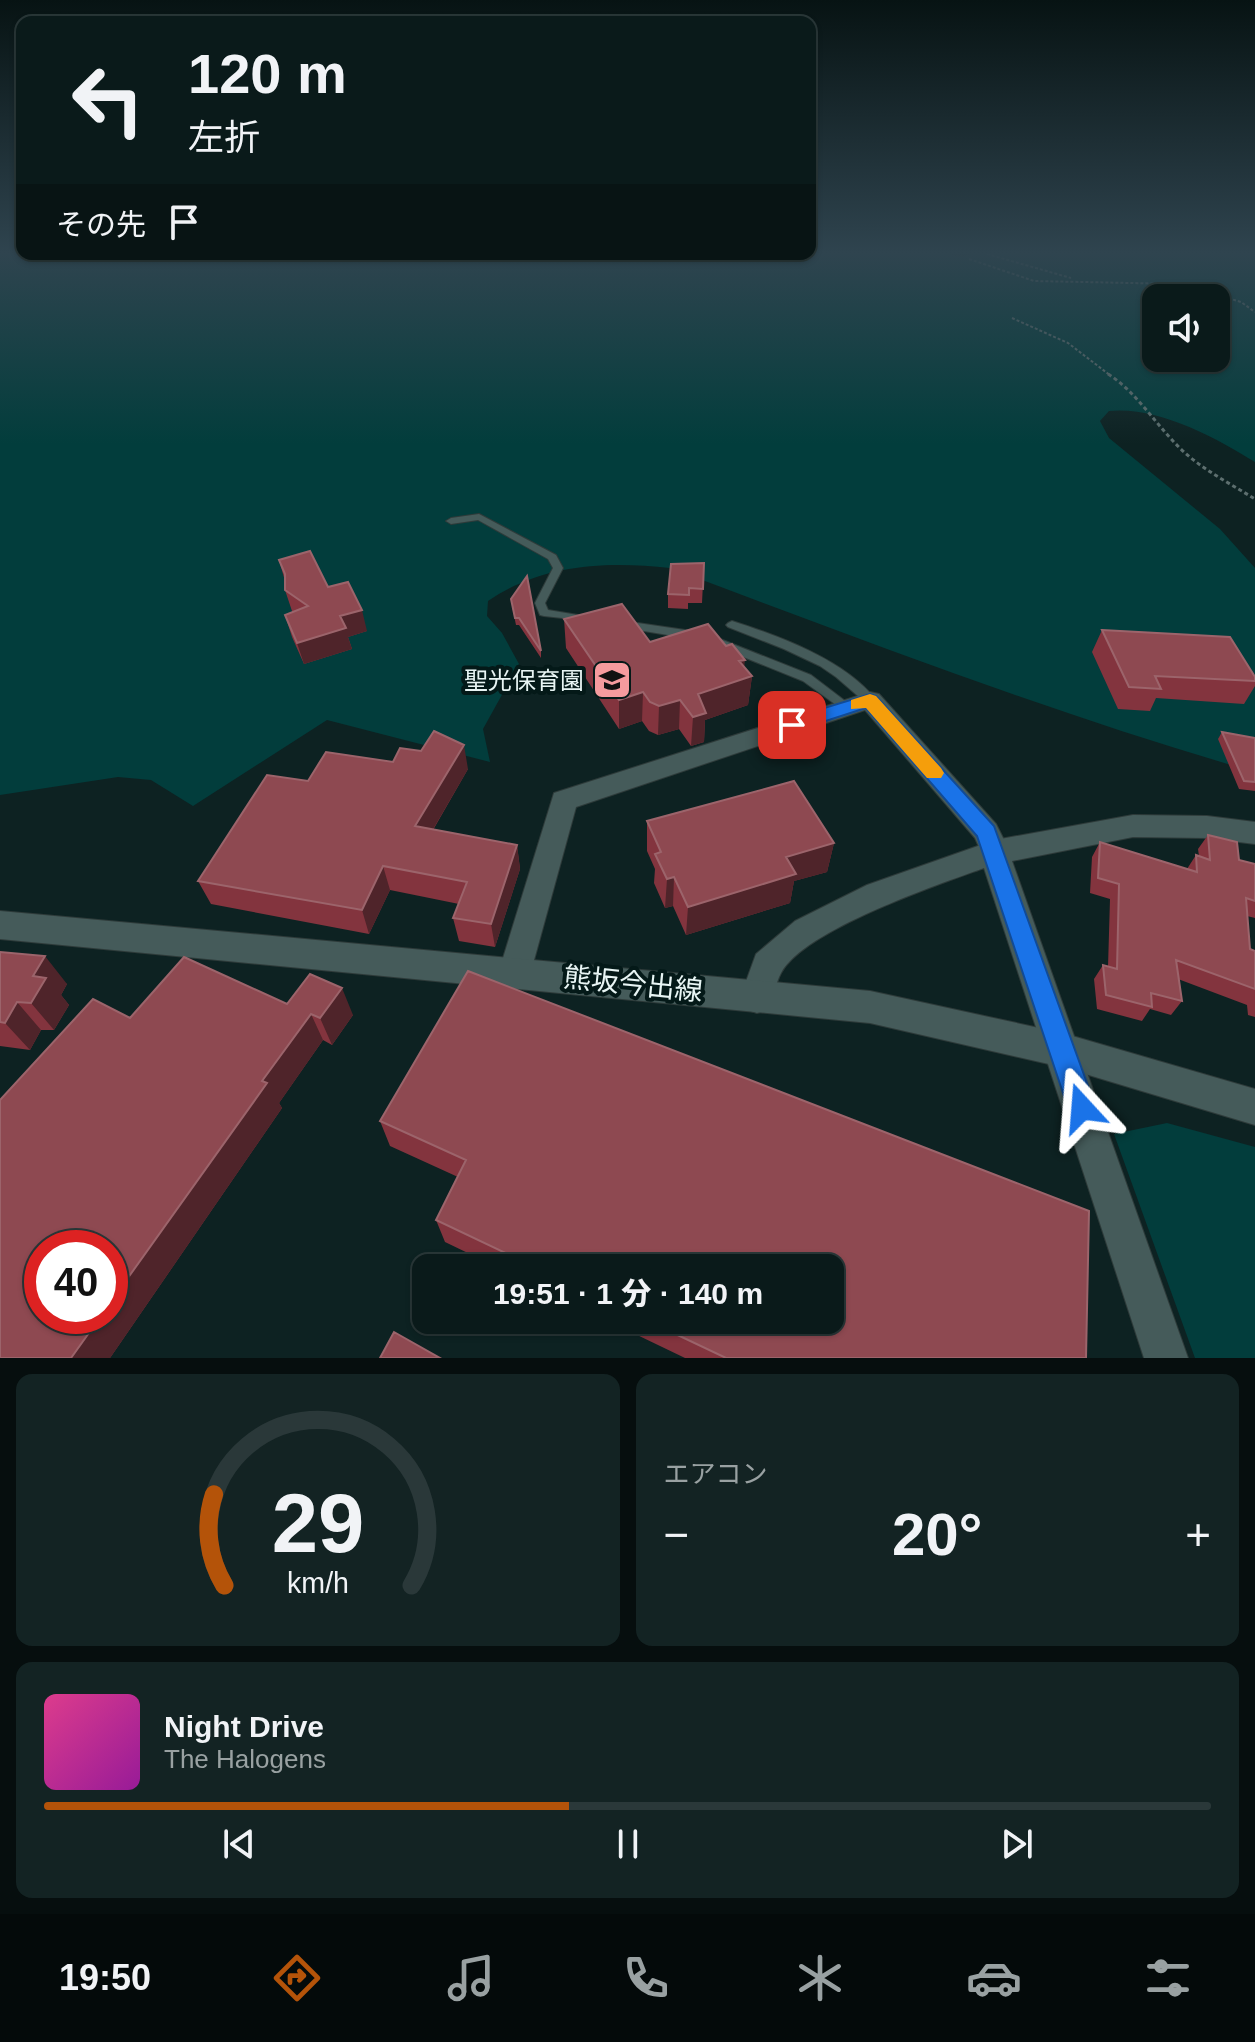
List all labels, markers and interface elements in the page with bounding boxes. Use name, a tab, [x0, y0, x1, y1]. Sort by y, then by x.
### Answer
text: 120 m	[188, 42, 347, 105]
icon: left	[56, 48, 160, 152]
text: 左折	[188, 117, 260, 158]
icon: arrive	[162, 200, 206, 244]
text: その先	[56, 208, 146, 241]
map controls	[1142, 284, 1230, 372]
button: sound	[1142, 284, 1230, 372]
school or university icon: 聖光保育園	[591, 659, 633, 701]
place label: 聖光保育園	[464, 667, 584, 694]
pin	[758, 691, 826, 759]
icon: arrive	[770, 703, 814, 747]
street label: 熊坂今出線	[562, 961, 704, 1007]
position arrow	[1040, 1066, 1124, 1150]
speed limit sign: 40	[24, 1230, 128, 1334]
text: 19:51 · 1 分 · 140 m	[493, 1277, 763, 1310]
text: エアコン	[664, 1459, 768, 1489]
text: 29	[271, 1477, 364, 1570]
text: 20°	[892, 1501, 983, 1568]
text: −	[664, 1510, 689, 1559]
text: +	[1185, 1510, 1211, 1559]
text: km/h	[287, 1567, 349, 1599]
text: Night Drive	[164, 1710, 324, 1743]
text: The Halogens	[164, 1744, 326, 1774]
icon: previous	[217, 1822, 261, 1866]
icon: pause	[606, 1822, 650, 1866]
icon: next	[995, 1822, 1039, 1866]
icon: directions	[269, 1950, 325, 2006]
icon: music	[443, 1950, 499, 2006]
icon: phone	[618, 1950, 674, 2006]
icon: climate	[792, 1950, 848, 2006]
icon: car	[966, 1950, 1022, 2006]
icon: filters	[1140, 1950, 1196, 2006]
text: 19:50	[59, 1957, 151, 1998]

